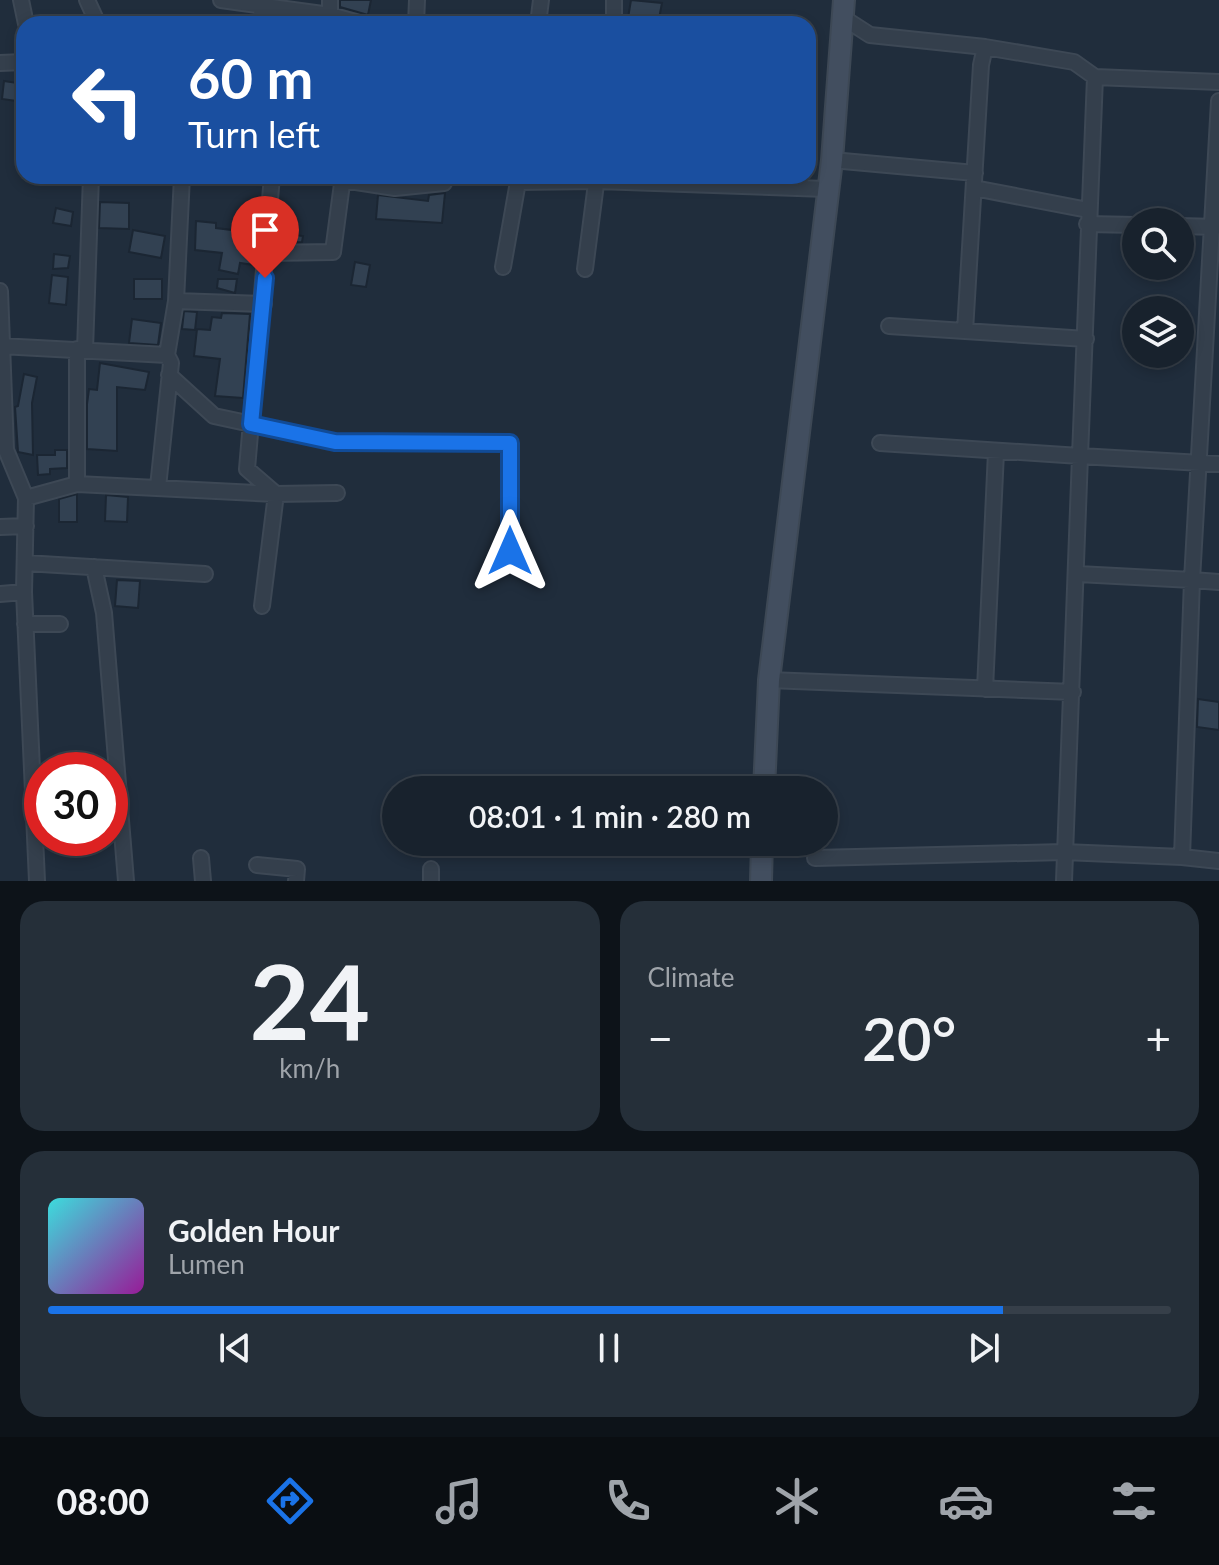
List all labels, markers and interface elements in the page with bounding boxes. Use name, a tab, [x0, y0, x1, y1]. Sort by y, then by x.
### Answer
text: 60 m	[188, 44, 313, 111]
icon: left	[56, 48, 160, 152]
text: Turn left	[188, 112, 320, 156]
pin	[231, 196, 299, 278]
icon: arrive	[243, 208, 287, 252]
map controls	[1122, 208, 1194, 368]
button: search	[1122, 208, 1194, 280]
button: layers	[1122, 296, 1194, 368]
position arrow	[468, 509, 552, 593]
speed limit sign: 30	[24, 752, 128, 856]
text: 08:01 · 1 min · 280 m	[469, 798, 751, 834]
text: 24	[249, 937, 370, 1062]
text: Climate	[648, 961, 734, 993]
text: 20°	[862, 1002, 957, 1074]
text: −	[648, 1012, 673, 1064]
text: +	[1145, 1012, 1171, 1064]
text: km/h	[279, 1052, 340, 1084]
text: Golden Hour	[168, 1212, 340, 1248]
text: Lumen	[168, 1248, 245, 1280]
icon: previous	[213, 1326, 257, 1370]
icon: pause	[587, 1326, 631, 1370]
icon: next	[962, 1326, 1006, 1370]
icon: directions	[262, 1473, 318, 1529]
icon: music	[431, 1473, 487, 1529]
icon: phone	[600, 1473, 656, 1529]
icon: climate	[769, 1473, 825, 1529]
icon: car	[938, 1473, 994, 1529]
icon: filters	[1106, 1473, 1162, 1529]
text: 08:00	[56, 1479, 149, 1523]

